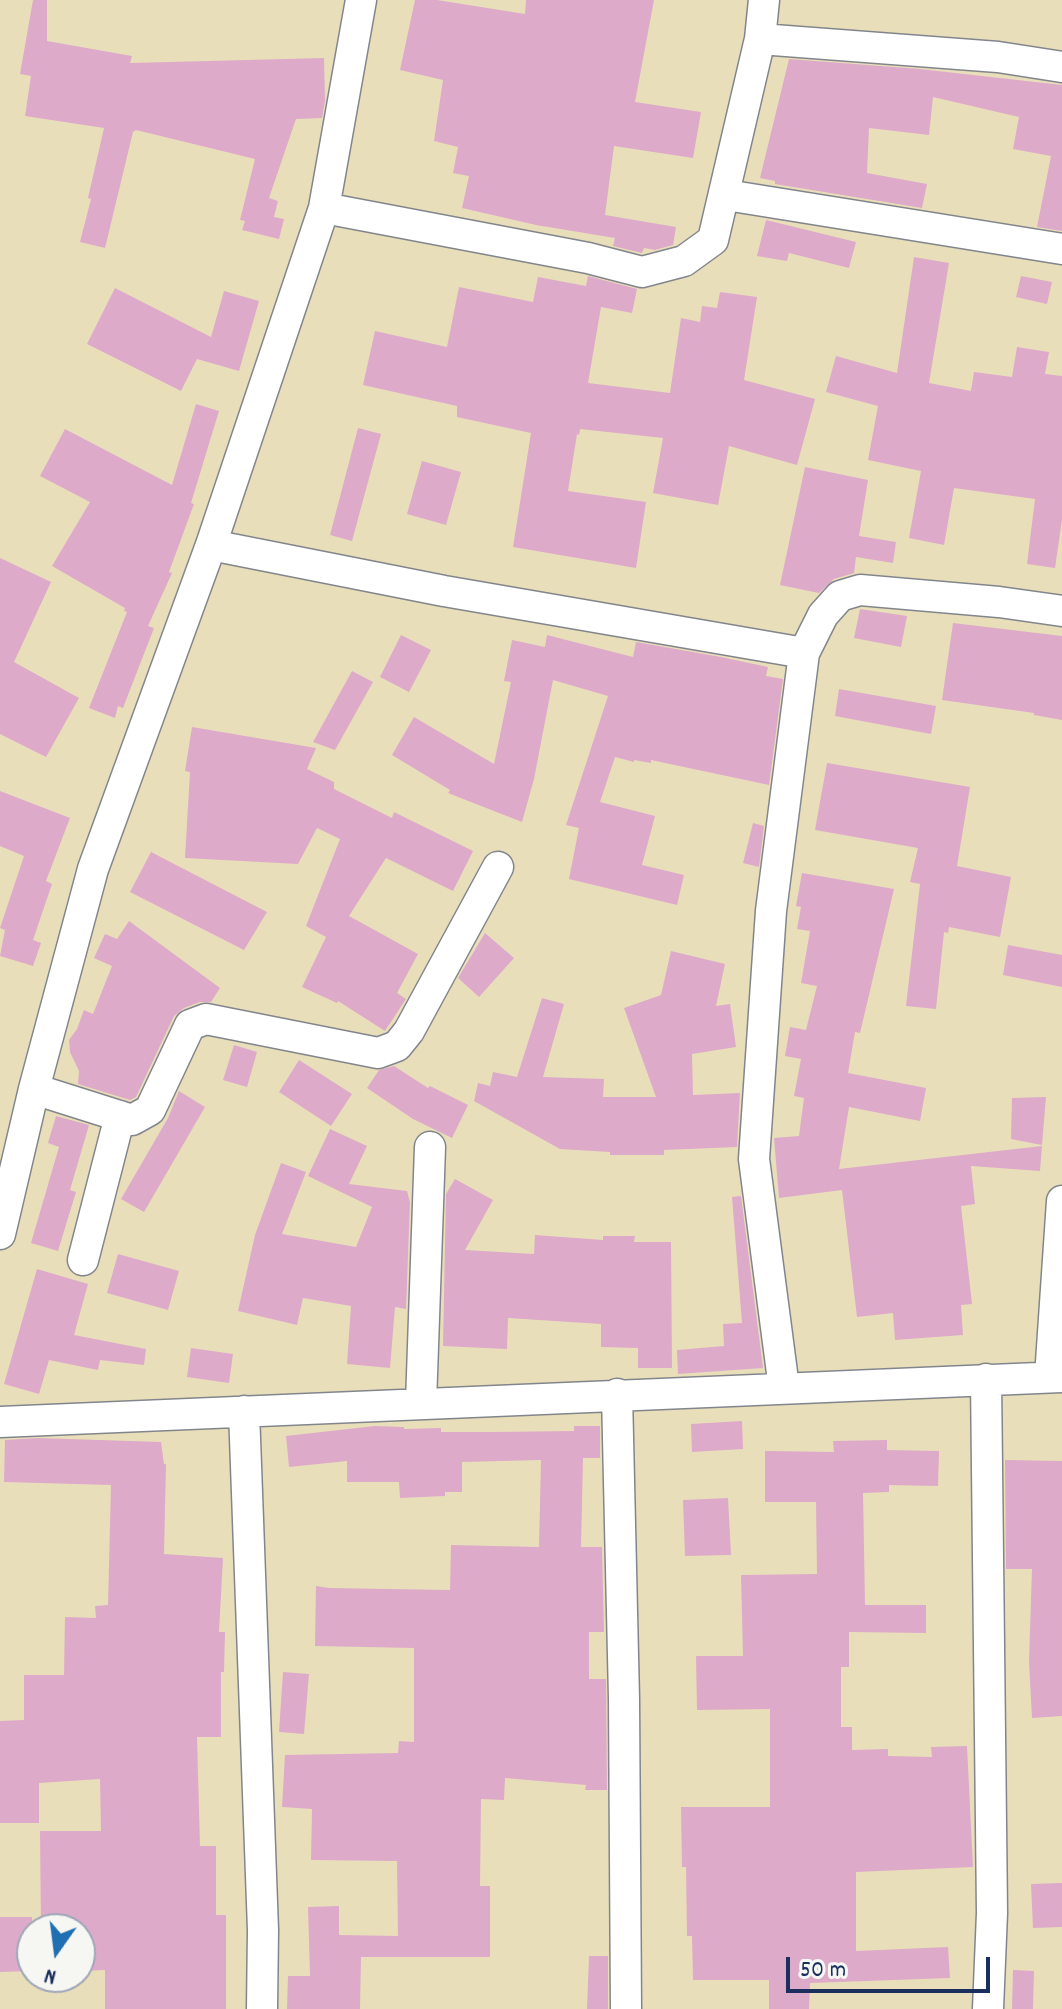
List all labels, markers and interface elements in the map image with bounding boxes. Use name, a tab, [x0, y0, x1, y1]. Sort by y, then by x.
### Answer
north arrow	[16, 1913, 96, 1993]
scale bar	[790, 1941, 994, 1991]
text: 50 m	[800, 1954, 846, 1988]
text: N	[42, 1958, 60, 1991]

